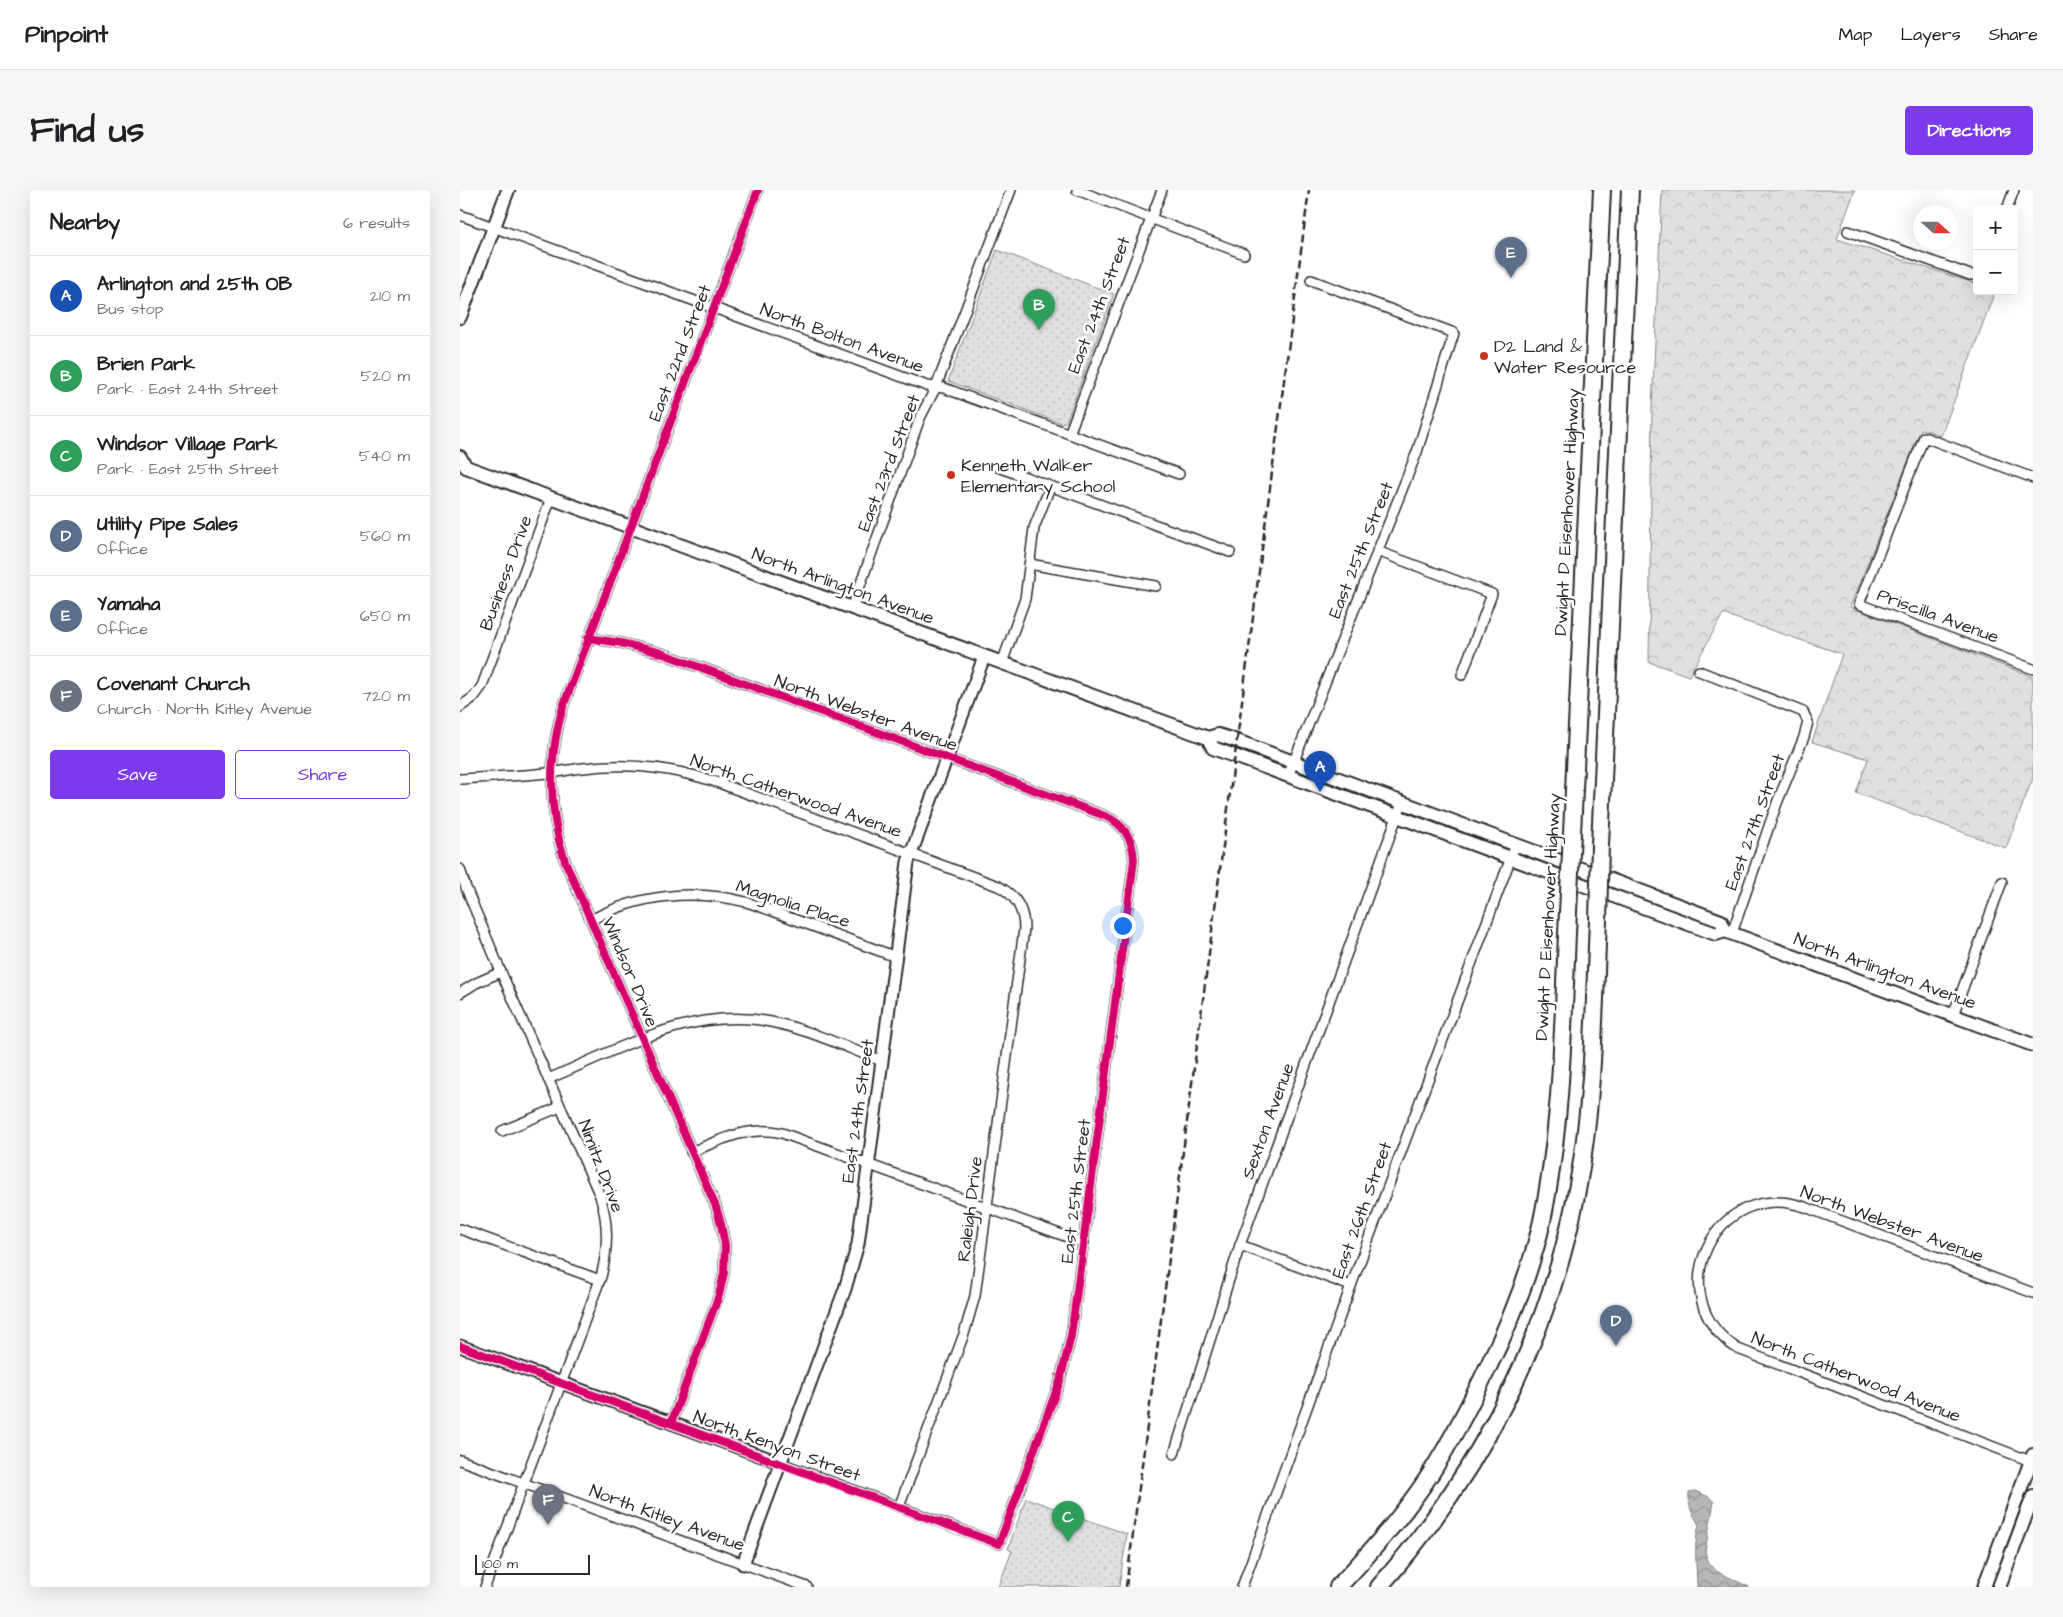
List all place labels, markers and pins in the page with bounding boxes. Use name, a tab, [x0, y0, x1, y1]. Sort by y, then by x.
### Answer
pin: E	[1495, 237, 1527, 278]
pin: B	[1023, 289, 1055, 330]
place label: D2 Land & Water Resource	[1494, 334, 1636, 380]
marker: D2 Land & Water Resource	[1478, 350, 1490, 362]
place label: Kenneth Walker Elementary School	[961, 453, 1116, 500]
marker: Kenneth Walker Elementary School	[945, 469, 957, 481]
pin: A	[1304, 751, 1336, 792]
pin: D	[1600, 1305, 1632, 1346]
pin: F	[532, 1484, 564, 1525]
pin: C	[1052, 1501, 1084, 1542]

